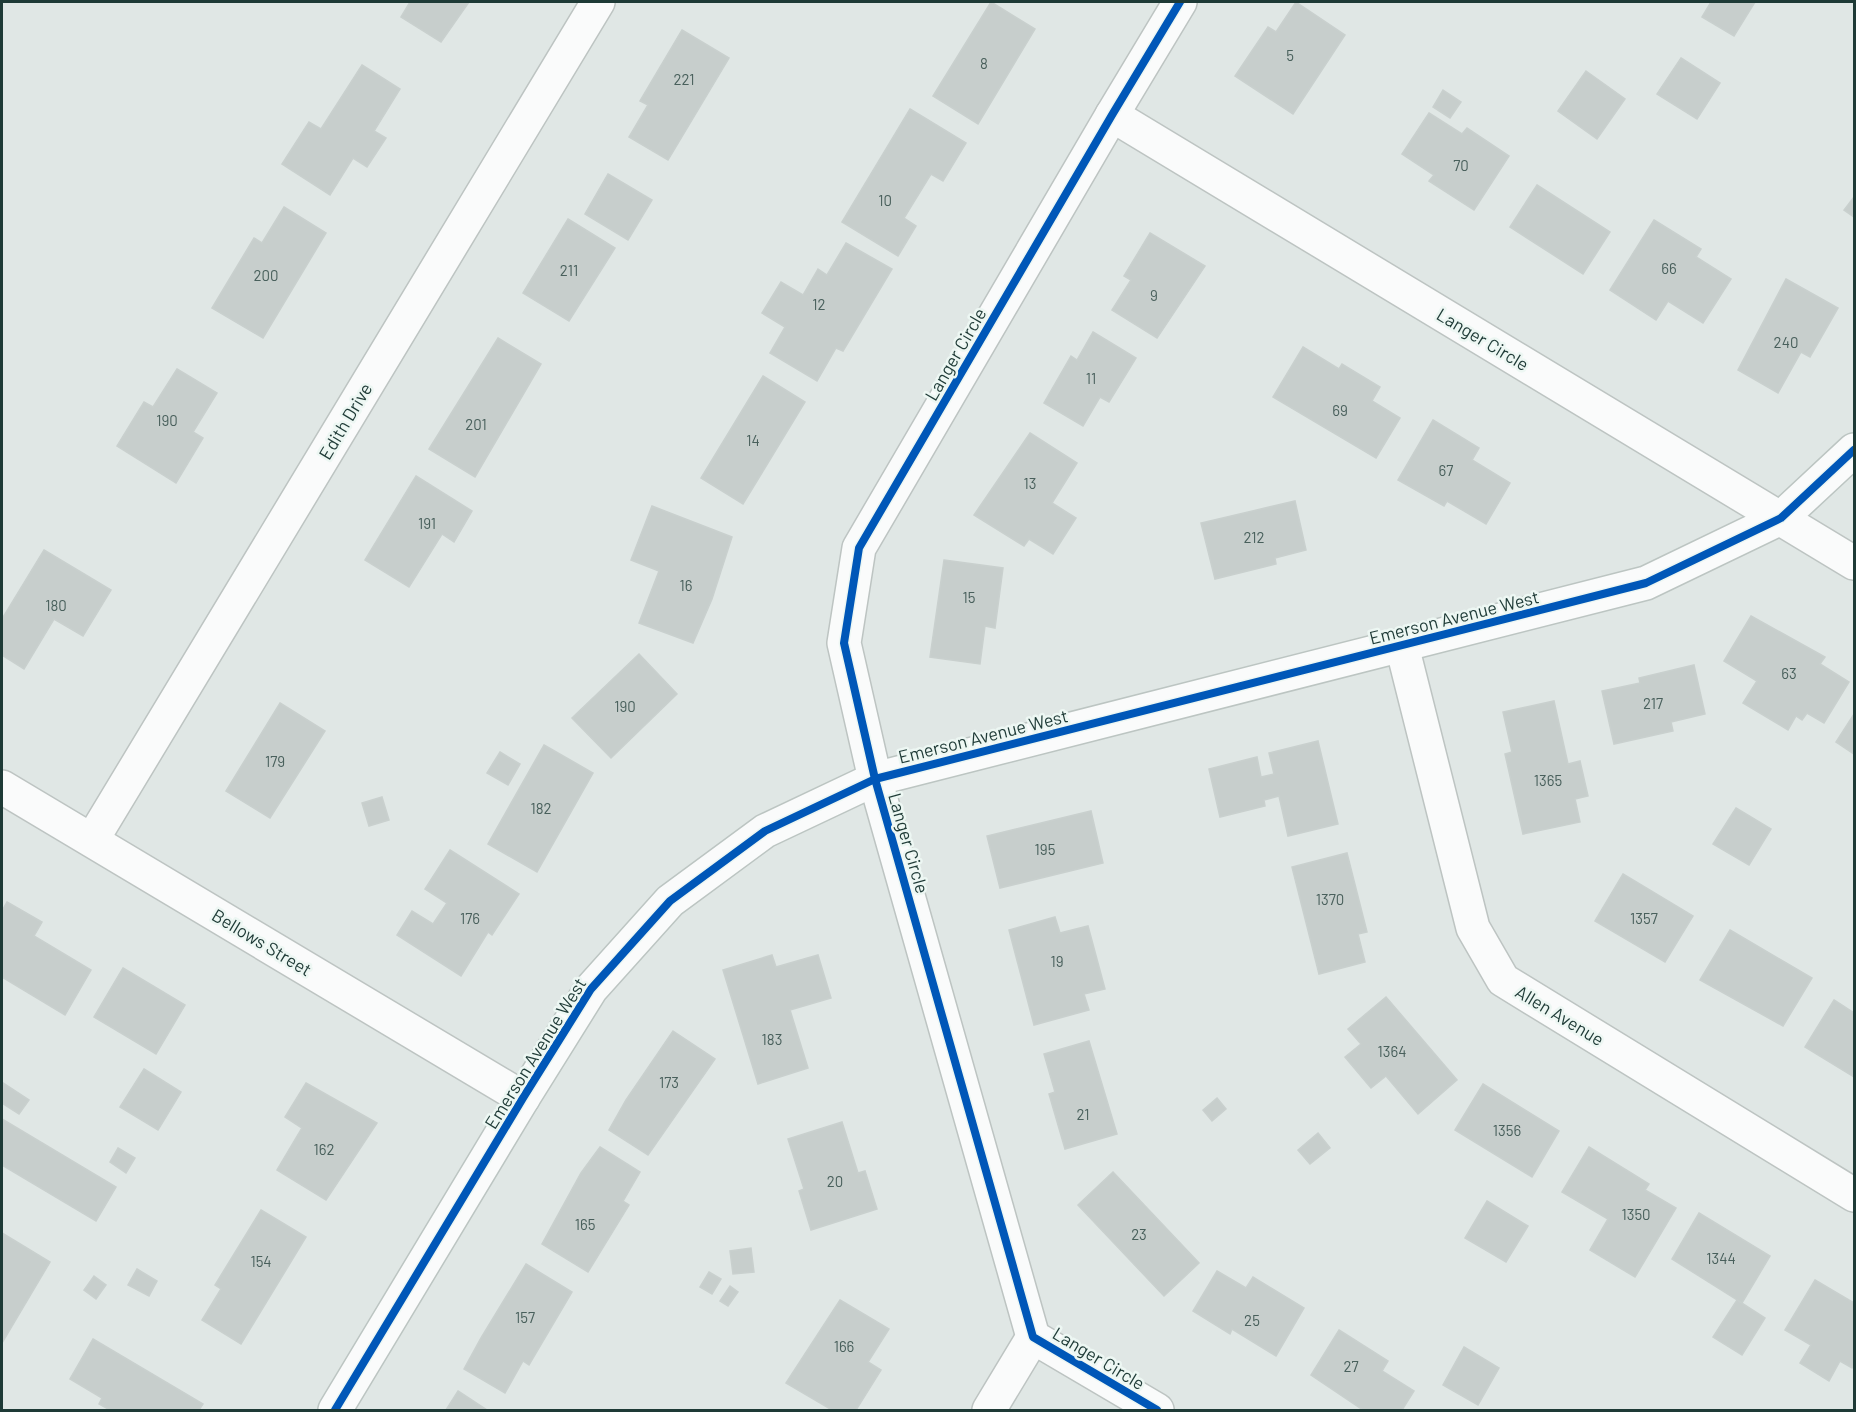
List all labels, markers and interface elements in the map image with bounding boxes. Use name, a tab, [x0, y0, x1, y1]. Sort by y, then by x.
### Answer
house number: 5	[1286, 46, 1294, 64]
house number: 8	[980, 54, 988, 72]
house number: 221	[673, 70, 695, 88]
house number: 70	[1453, 156, 1469, 174]
house number: 10	[878, 191, 892, 209]
house number: 66	[1661, 259, 1677, 277]
house number: 211	[560, 261, 578, 279]
house number: 200	[254, 266, 279, 284]
house number: 9	[1150, 286, 1158, 304]
house number: 12	[812, 295, 826, 313]
street label: Langer Circle	[1433, 303, 1533, 375]
street label: Langer Circle	[920, 304, 990, 404]
house number: 240	[1774, 333, 1798, 351]
house number: 11	[1086, 369, 1096, 387]
street label: Edith Drive	[314, 379, 376, 463]
house number: 69	[1332, 401, 1348, 419]
house number: 190	[156, 411, 178, 429]
house number: 201	[465, 415, 487, 433]
house number: 14	[746, 431, 760, 449]
house number: 67	[1439, 461, 1453, 479]
house number: 13	[1024, 474, 1036, 492]
house number: 191	[418, 514, 436, 532]
house number: 212	[1243, 528, 1265, 546]
house number: 16	[680, 576, 692, 594]
street label: Emerson Avenue West	[1367, 585, 1541, 649]
house number: 15	[963, 588, 975, 606]
house number: 180	[45, 596, 67, 614]
house number: 63	[1781, 664, 1797, 682]
house number: 217	[1643, 694, 1663, 712]
house number: 190	[614, 697, 636, 715]
street label: Emerson Avenue West	[896, 704, 1070, 768]
house number: 179	[265, 752, 285, 770]
house number: 1365	[1534, 771, 1562, 789]
street label: Langer Circle	[884, 790, 934, 896]
house number: 182	[530, 799, 552, 817]
house number: 195	[1035, 840, 1055, 858]
house number: 1370	[1316, 890, 1344, 908]
street label: Bellows Street	[208, 904, 316, 980]
house number: 176	[460, 909, 480, 927]
house number: 1357	[1630, 909, 1658, 927]
house number: 19	[1050, 952, 1064, 970]
street label: Emerson Avenue West	[480, 973, 590, 1133]
street label: Allen Avenue	[1512, 980, 1608, 1050]
house number: 183	[762, 1030, 782, 1048]
house number: 1364	[1378, 1042, 1406, 1060]
house number: 173	[659, 1073, 679, 1091]
house number: 21	[1076, 1105, 1090, 1123]
house number: 1356	[1493, 1121, 1521, 1139]
house number: 162	[313, 1140, 335, 1158]
house number: 20	[827, 1172, 843, 1190]
house number: 1350	[1621, 1205, 1651, 1223]
house number: 165	[575, 1215, 595, 1233]
house number: 23	[1131, 1225, 1147, 1243]
house number: 1344	[1706, 1249, 1736, 1267]
house number: 154	[250, 1252, 272, 1270]
house number: 157	[515, 1308, 535, 1326]
house number: 25	[1244, 1311, 1260, 1329]
street label: Langer Circle	[1049, 1322, 1149, 1394]
house number: 166	[834, 1337, 854, 1355]
house number: 27	[1343, 1357, 1359, 1375]

